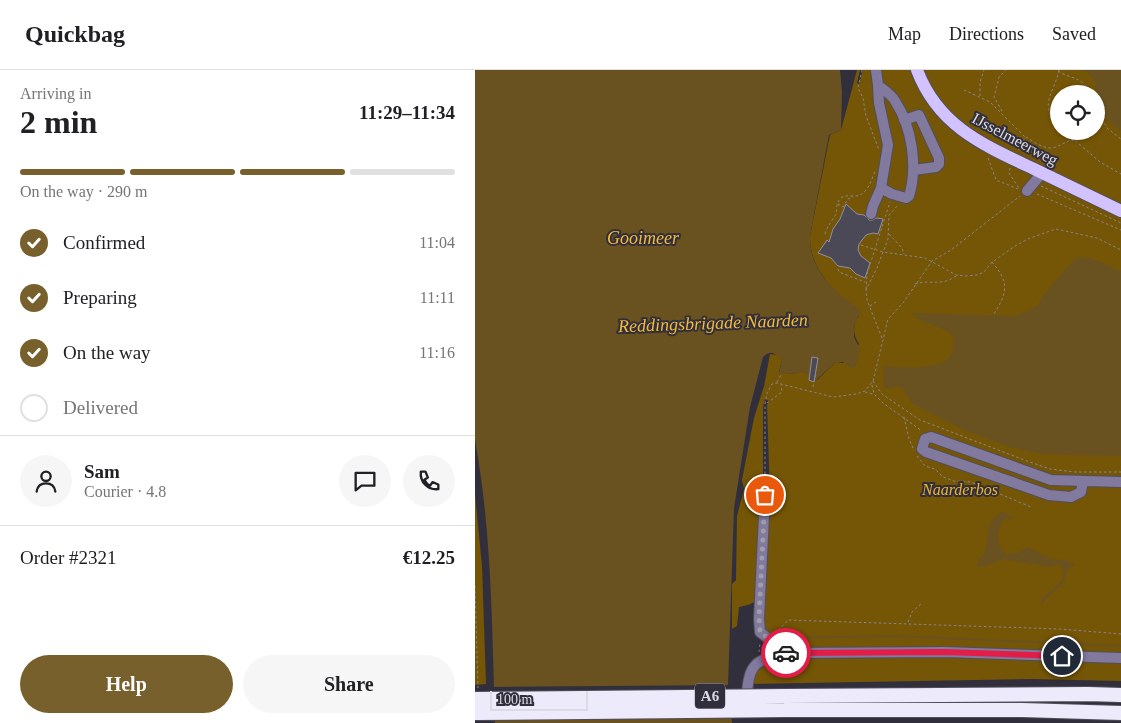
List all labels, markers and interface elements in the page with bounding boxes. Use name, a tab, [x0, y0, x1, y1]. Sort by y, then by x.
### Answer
text: Quickbag	[25, 21, 125, 47]
text: Map	[888, 24, 921, 44]
text: Directions	[949, 24, 1024, 44]
text: Saved	[1052, 24, 1096, 44]
text: Arriving in	[20, 85, 92, 102]
map controls	[1050, 85, 1105, 140]
button: locate	[1050, 85, 1105, 140]
text: 11:29–11:34	[359, 102, 455, 123]
text: 2 min	[20, 104, 97, 140]
street label: IJsselmeerweg	[969, 109, 1061, 169]
text: On the way · 290 m	[20, 183, 148, 200]
water label: Gooimeer	[607, 228, 680, 248]
icon: check	[20, 229, 48, 257]
text: Confirmed	[63, 232, 145, 253]
text: 11:04	[419, 234, 455, 251]
icon: check	[20, 284, 48, 312]
text: Preparing	[63, 287, 137, 308]
text: 11:11	[420, 289, 455, 306]
water label: Reddingsbrigade Naarden	[617, 310, 808, 336]
icon: check	[20, 339, 48, 367]
text: On the way	[63, 342, 151, 363]
text: 11:16	[419, 344, 455, 361]
text: Delivered	[63, 397, 138, 418]
button: person	[20, 455, 72, 507]
button: chat	[339, 455, 391, 507]
button: phone	[403, 455, 455, 507]
text: Sam	[84, 461, 120, 482]
pin	[744, 474, 786, 516]
icon: bag	[751, 481, 779, 509]
park label: Naarderbos	[921, 481, 998, 498]
text: Courier · 4.8	[84, 483, 166, 500]
text: Order #2321	[20, 547, 117, 568]
text: €12.25	[403, 547, 455, 568]
courier	[761, 628, 811, 678]
pin	[1041, 635, 1083, 677]
icon: car	[772, 639, 800, 667]
icon: home	[1048, 642, 1076, 670]
button: Help	[20, 655, 233, 713]
button: Share	[243, 655, 455, 713]
road number: A6	[695, 684, 725, 708]
scale bar	[490, 688, 587, 711]
text: 100 m	[497, 692, 532, 707]

